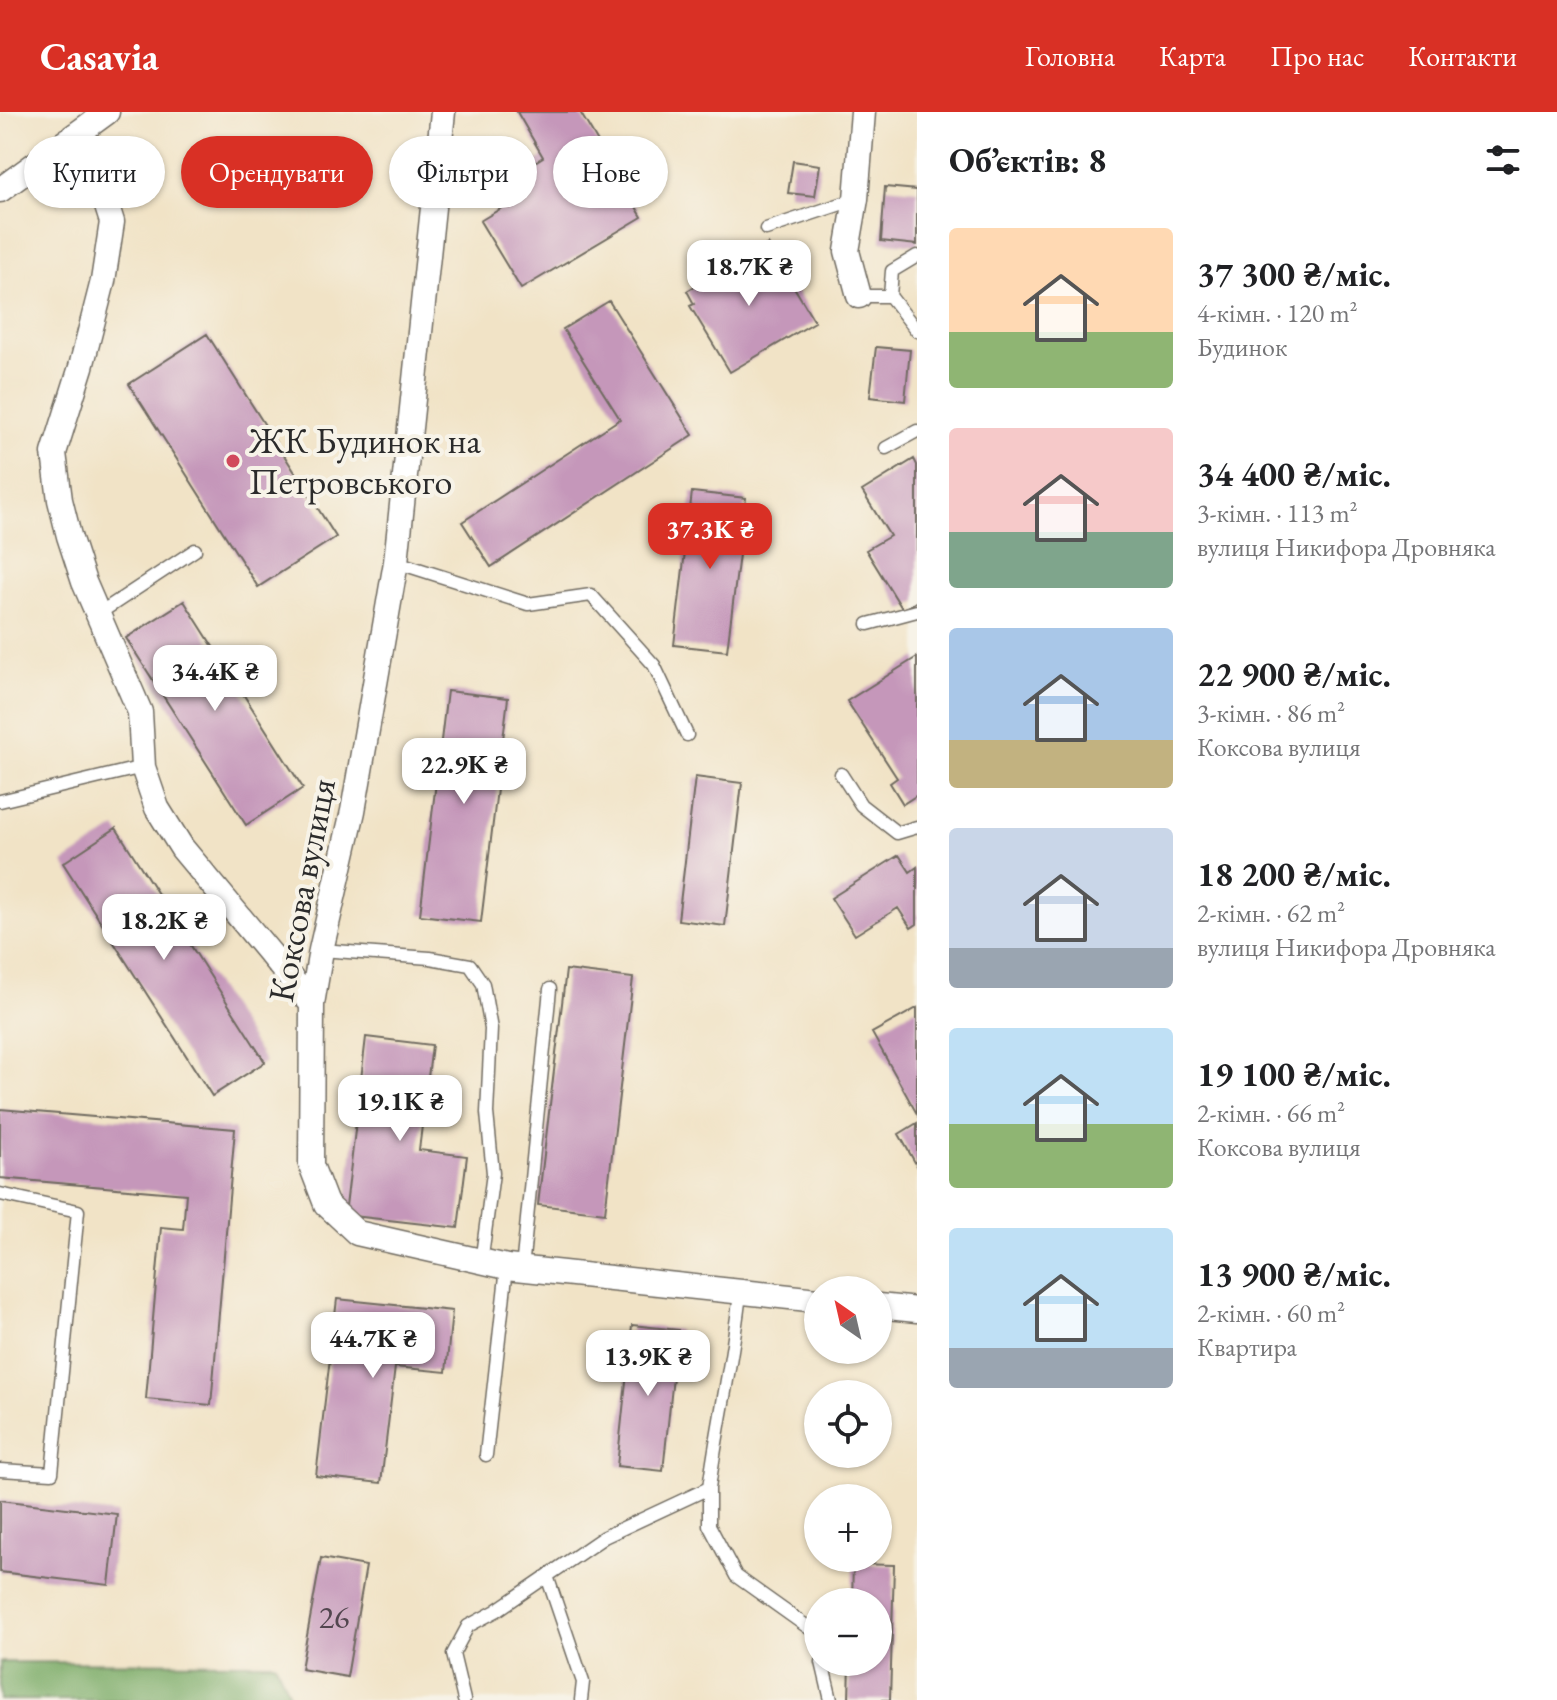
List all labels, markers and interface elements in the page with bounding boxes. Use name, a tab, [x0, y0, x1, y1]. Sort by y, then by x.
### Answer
text: Casavia	[40, 32, 159, 81]
text: Головна	[1025, 38, 1115, 74]
text: Карта	[1159, 38, 1226, 74]
text: Про нас	[1270, 38, 1364, 74]
text: Контакти	[1408, 38, 1517, 74]
chip: Купити	[24, 136, 165, 208]
chip: Орендувати	[181, 136, 373, 208]
chip: Фільтри	[389, 136, 537, 208]
chip: Нове	[553, 136, 668, 208]
text: Об’єктів: 8	[949, 138, 1106, 182]
icon: filters	[1481, 138, 1525, 182]
pin: 18.7K ₴	[675, 240, 823, 308]
text: 18.7K ₴	[705, 249, 793, 283]
text: 37 300 ₴/міс.	[1197, 252, 1391, 296]
icon: home	[1013, 260, 1109, 356]
text: 4-кімн. · 120 m²	[1197, 296, 1357, 330]
text: Будинок	[1197, 330, 1287, 364]
place label: ЖК Будинок на Петровського	[248, 417, 481, 505]
marker: ЖК Будинок на Петровського	[224, 452, 242, 470]
text: 34 400 ₴/міс.	[1197, 452, 1391, 496]
icon: home	[1013, 460, 1109, 556]
text: 3-кімн. · 113 m²	[1197, 496, 1357, 530]
pin: 37.3K ₴	[636, 503, 784, 571]
text: 37.3K ₴	[666, 512, 754, 546]
text: вулиця Никифора Дровняка	[1197, 530, 1496, 564]
pin: 34.4K ₴	[141, 645, 289, 713]
text: 22 900 ₴/міс.	[1197, 652, 1391, 696]
text: 34.4K ₴	[171, 654, 259, 688]
icon: home	[1013, 660, 1109, 756]
text: 3-кімн. · 86 m²	[1197, 696, 1345, 730]
text: Коксова вулиця	[1197, 730, 1361, 764]
pin: 22.9K ₴	[390, 738, 538, 806]
text: 22.9K ₴	[420, 747, 508, 781]
street label: Коксова вулиця	[257, 774, 346, 1006]
text: 18 200 ₴/міс.	[1197, 852, 1391, 896]
icon: home	[1013, 860, 1109, 956]
pin: 18.2K ₴	[90, 894, 238, 962]
text: 2-кімн. · 62 m²	[1197, 896, 1345, 930]
text: 18.2K ₴	[120, 903, 208, 937]
text: вулиця Никифора Дровняка	[1197, 930, 1496, 964]
text: 19 100 ₴/міс.	[1197, 1052, 1391, 1096]
icon: home	[1013, 1060, 1109, 1156]
pin: 19.1K ₴	[326, 1075, 474, 1143]
text: 19.1K ₴	[356, 1084, 444, 1118]
text: 2-кімн. · 66 m²	[1197, 1096, 1345, 1130]
text: Коксова вулиця	[1197, 1130, 1361, 1164]
text: 13 900 ₴/міс.	[1197, 1252, 1391, 1296]
icon: home	[1013, 1260, 1109, 1356]
north arrow	[804, 1276, 892, 1364]
map controls	[804, 1276, 892, 1676]
text: 2-кімн. · 60 m²	[1197, 1296, 1345, 1330]
pin: 44.7K ₴	[299, 1312, 447, 1380]
text: 44.7K ₴	[329, 1321, 417, 1355]
pin: 13.9K ₴	[574, 1330, 722, 1398]
text: Квартира	[1197, 1330, 1297, 1364]
text: 13.9K ₴	[604, 1339, 692, 1373]
button: locate	[804, 1380, 892, 1468]
button: +	[804, 1484, 892, 1572]
button: −	[804, 1588, 892, 1676]
house number: 26	[319, 1596, 349, 1638]

